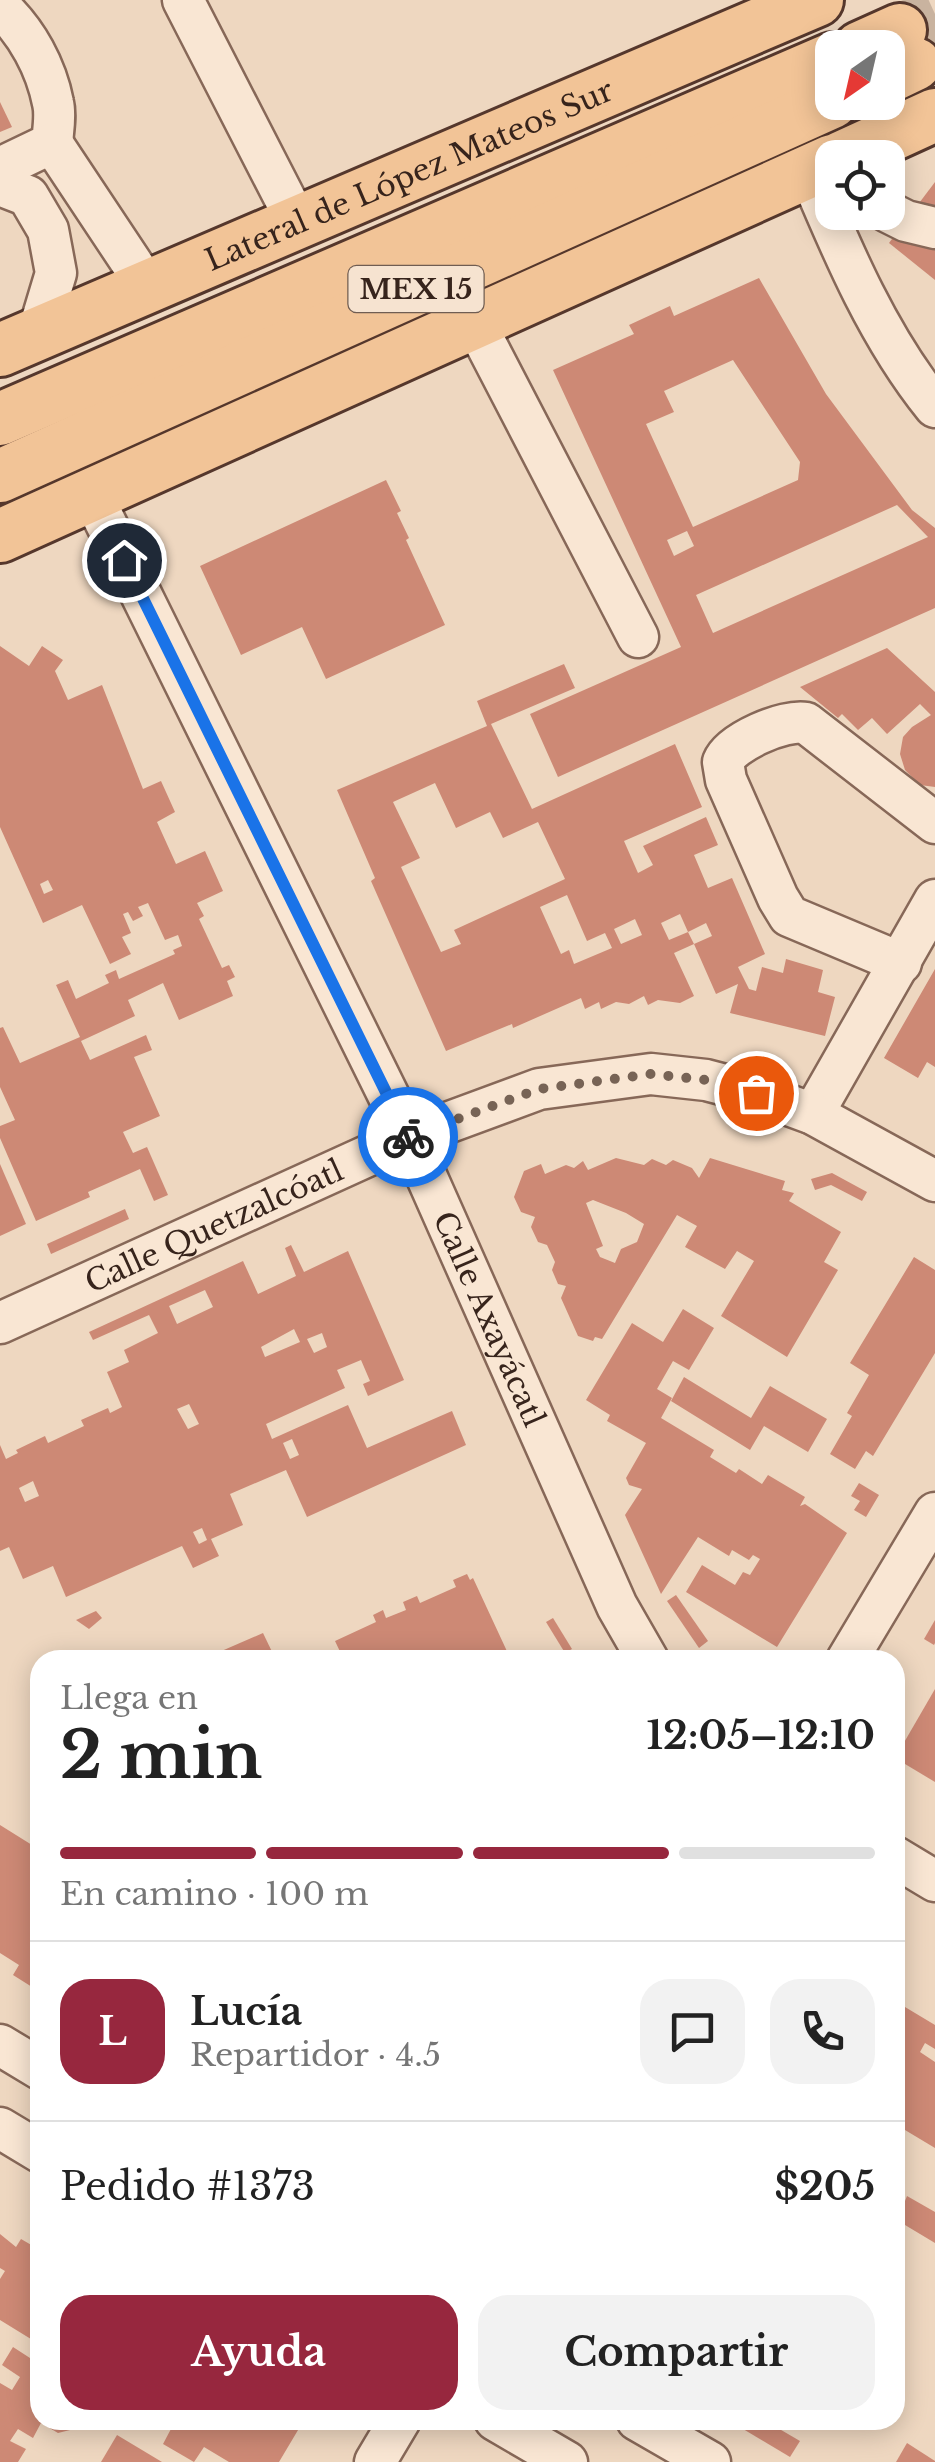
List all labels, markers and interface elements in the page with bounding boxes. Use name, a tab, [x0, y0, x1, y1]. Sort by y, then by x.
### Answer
north arrow	[815, 30, 905, 120]
map controls	[815, 30, 905, 230]
street label: Lateral de López Mateos Sur	[199, 71, 619, 278]
button: locate	[815, 140, 905, 230]
road number: MEX 15	[348, 266, 484, 312]
pin	[82, 518, 167, 603]
icon: home	[97, 533, 152, 588]
pin	[714, 1051, 799, 1136]
icon: bag	[729, 1066, 784, 1121]
courier	[358, 1087, 458, 1187]
icon: bike	[381, 1110, 436, 1165]
street label: Calle Quetzalcóatl	[79, 1151, 349, 1300]
street label: Calle Axayácatl	[426, 1206, 554, 1432]
text: Llega en	[60, 1678, 198, 1718]
text: 12:05–12:10	[647, 1712, 875, 1759]
text: 2 min	[60, 1715, 262, 1796]
text: En camino · 100 m	[60, 1874, 369, 1914]
button: chat	[640, 1979, 745, 2084]
button: phone	[770, 1979, 875, 2084]
text: Lucía	[190, 1988, 302, 2035]
text: L	[98, 2008, 127, 2055]
text: Repartidor · 4.5	[190, 2035, 441, 2075]
text: Pedido #1373	[60, 2163, 315, 2210]
text: $205	[774, 2163, 875, 2210]
button: Ayuda	[60, 2295, 458, 2410]
button: Compartir	[478, 2295, 875, 2410]

